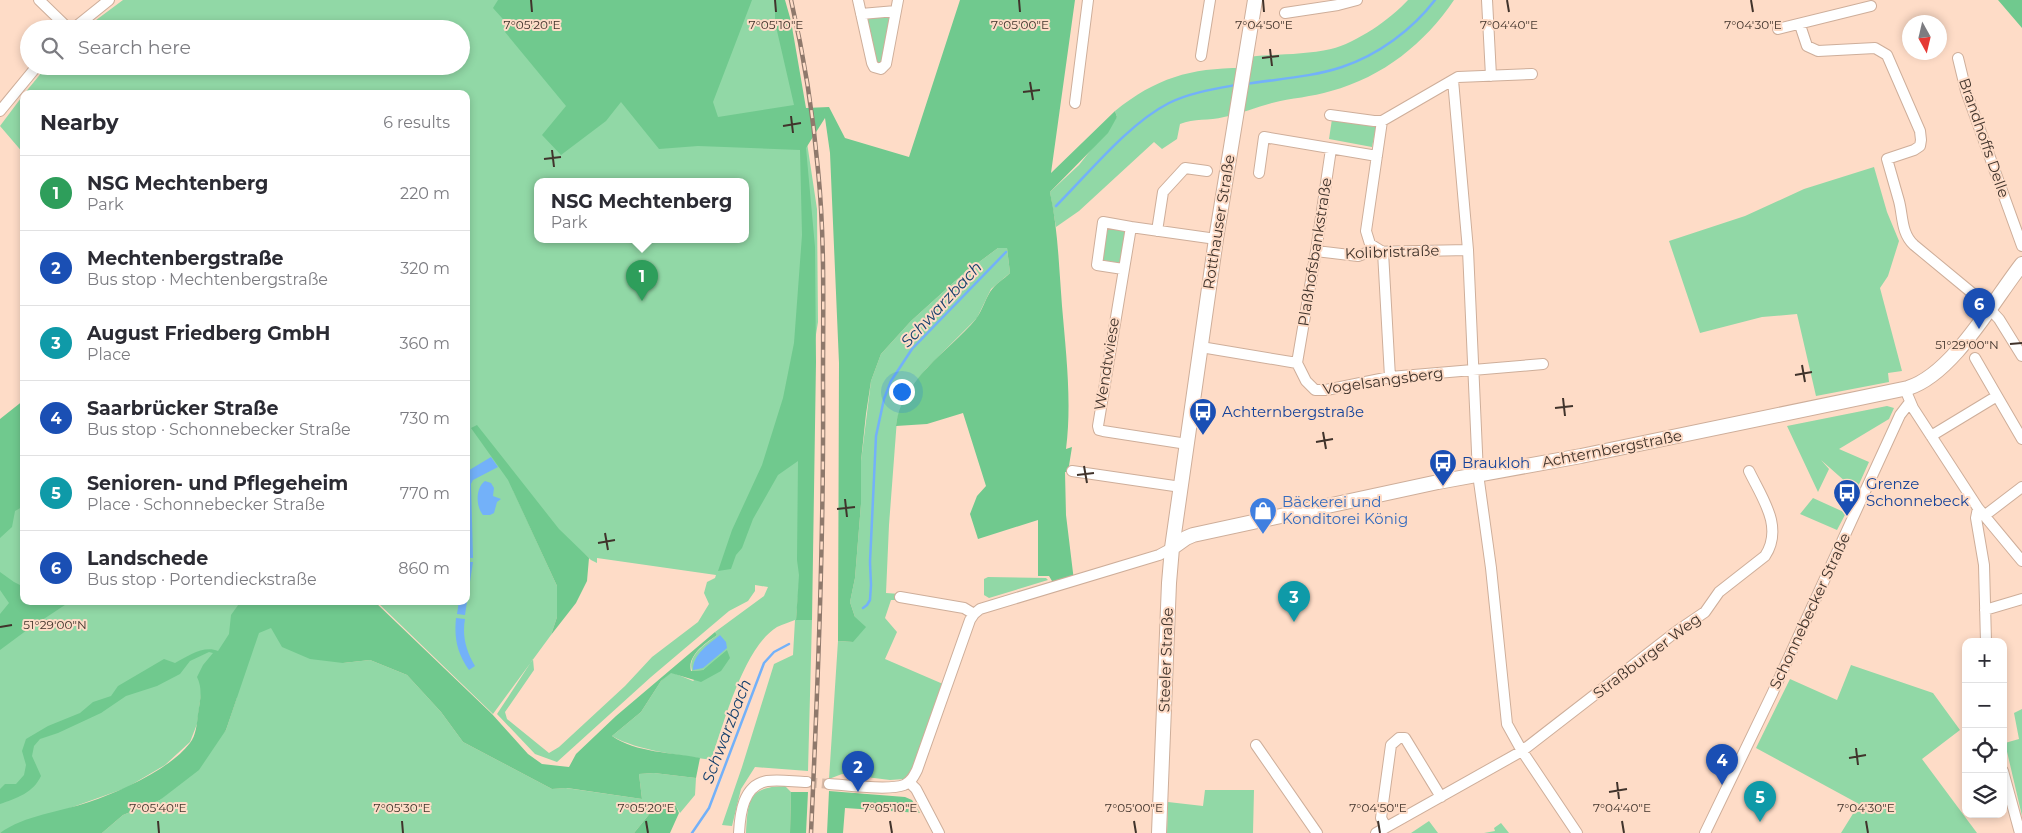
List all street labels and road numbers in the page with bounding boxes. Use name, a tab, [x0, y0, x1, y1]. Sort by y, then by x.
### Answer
street label: Brandhoffs Delle	[1955, 75, 2014, 200]
street label: Rotthauser Straße	[1198, 153, 1239, 291]
street label: Plaßhofsbankstraße	[1293, 176, 1336, 328]
street label: Kolibristraße	[1344, 240, 1440, 263]
street label: Wendtwiese	[1090, 316, 1123, 412]
street label: Vogelsangsberg	[1321, 363, 1444, 398]
street label: Achternbergstraße	[1540, 426, 1683, 471]
street label: Schonnebecker Straße	[1765, 530, 1854, 692]
street label: Steeler Straße	[1154, 607, 1177, 713]
street label: Straßburger Weg	[1589, 609, 1704, 702]

